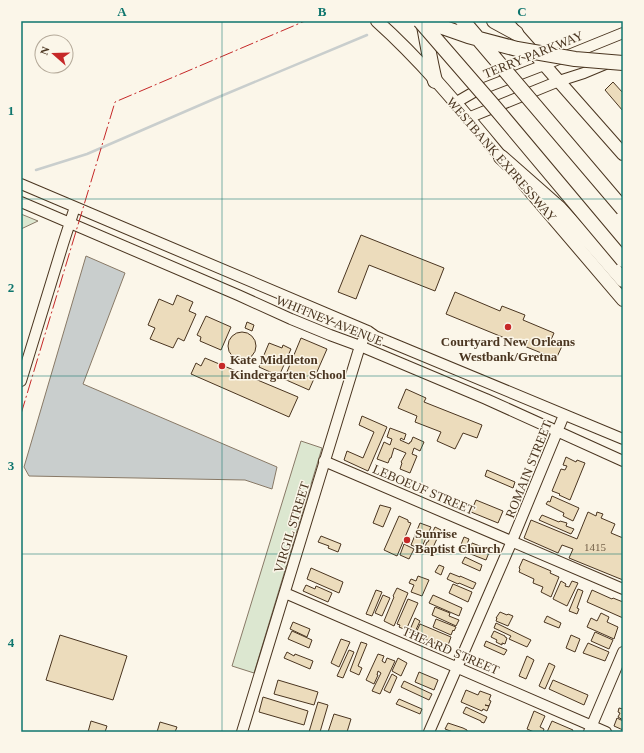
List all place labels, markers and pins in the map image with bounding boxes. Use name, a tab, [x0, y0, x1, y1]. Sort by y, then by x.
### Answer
marker: Courtyard New Orleans Westbank/Gretna	[503, 322, 513, 332]
place label: Courtyard New Orleans Westbank/Gretna	[441, 334, 575, 364]
place label: Kate Middleton Kindergarten School	[230, 352, 346, 382]
marker: Kate Middleton Kindergarten School	[217, 361, 227, 371]
place label: Sunrise Baptist Church	[415, 526, 501, 556]
marker: Sunrise Baptist Church	[402, 535, 412, 545]

